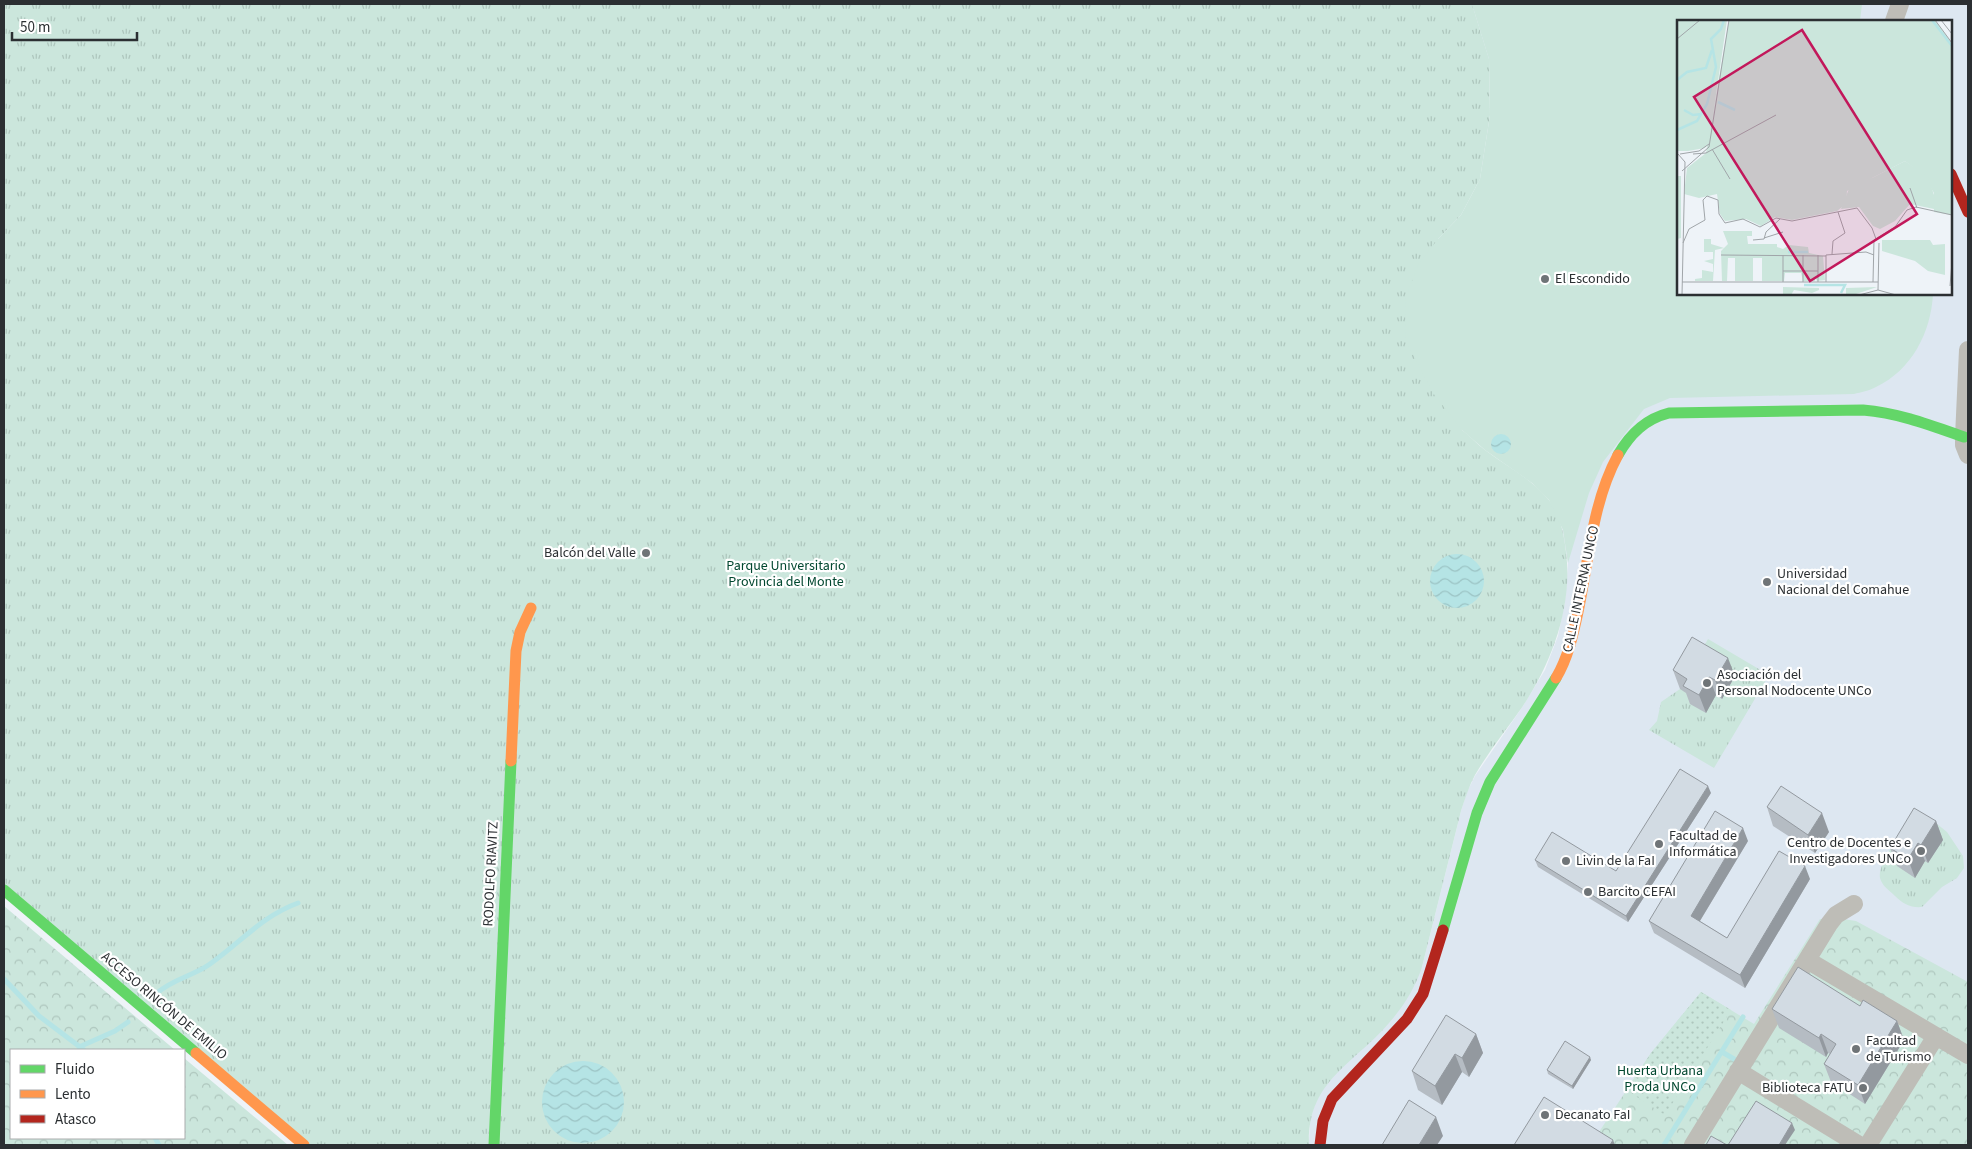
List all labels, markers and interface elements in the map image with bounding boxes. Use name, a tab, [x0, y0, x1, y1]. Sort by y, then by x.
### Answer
scale bar	[12, 10, 138, 42]
text: 50 m	[20, 17, 50, 38]
inset map	[1677, 20, 1952, 295]
place label: El Escondido	[1555, 269, 1630, 289]
marker: El Escondido	[1539, 273, 1551, 285]
street label: CALLE INTERNA UNCO	[1558, 524, 1604, 654]
place label: Balcón del Valle	[544, 543, 636, 563]
marker: Balcón del Valle	[640, 547, 652, 559]
park label: Parque Universitario Provincia del Monte	[726, 556, 846, 592]
place label: Universidad Nacional del Comahue	[1777, 564, 1909, 600]
marker: Universidad Nacional del Comahue	[1761, 576, 1773, 588]
place label: Asociación del Personal Nodocente UNCo	[1717, 665, 1872, 701]
marker: Asociación del Personal Nodocente UNCo	[1701, 677, 1713, 689]
street label: RODOLFO RIAVITZ	[478, 821, 504, 927]
place label: Facultad de Informática	[1669, 826, 1737, 862]
place label: Centro de Docentes e Investigadores UNCo	[1787, 833, 1911, 869]
marker: Facultad de Informática	[1653, 838, 1665, 850]
marker: Centro de Docentes e Investigadores UNCo	[1915, 845, 1927, 857]
place label: Livin de la FaI	[1576, 851, 1655, 871]
marker: Livin de la FaI	[1560, 855, 1572, 867]
place label: Barcito CEFAI	[1598, 882, 1676, 902]
marker: Barcito CEFAI	[1582, 886, 1594, 898]
street label: ACCESO RINCÓN DE EMILIO	[97, 947, 231, 1065]
place label: Facultad de Turismo	[1866, 1031, 1931, 1067]
marker: Facultad de Turismo	[1850, 1043, 1862, 1055]
legend	[10, 1049, 185, 1139]
text: Fluido	[55, 1059, 95, 1080]
park label: Huerta Urbana Proda UNCo	[1617, 1061, 1703, 1097]
place label: Biblioteca FATU	[1762, 1078, 1853, 1098]
marker: Biblioteca FATU	[1857, 1082, 1869, 1094]
text: Lento	[55, 1084, 91, 1105]
place label: Decanato FaI	[1555, 1105, 1631, 1125]
text: Atasco	[55, 1109, 96, 1130]
marker: Decanato FaI	[1539, 1109, 1551, 1121]

